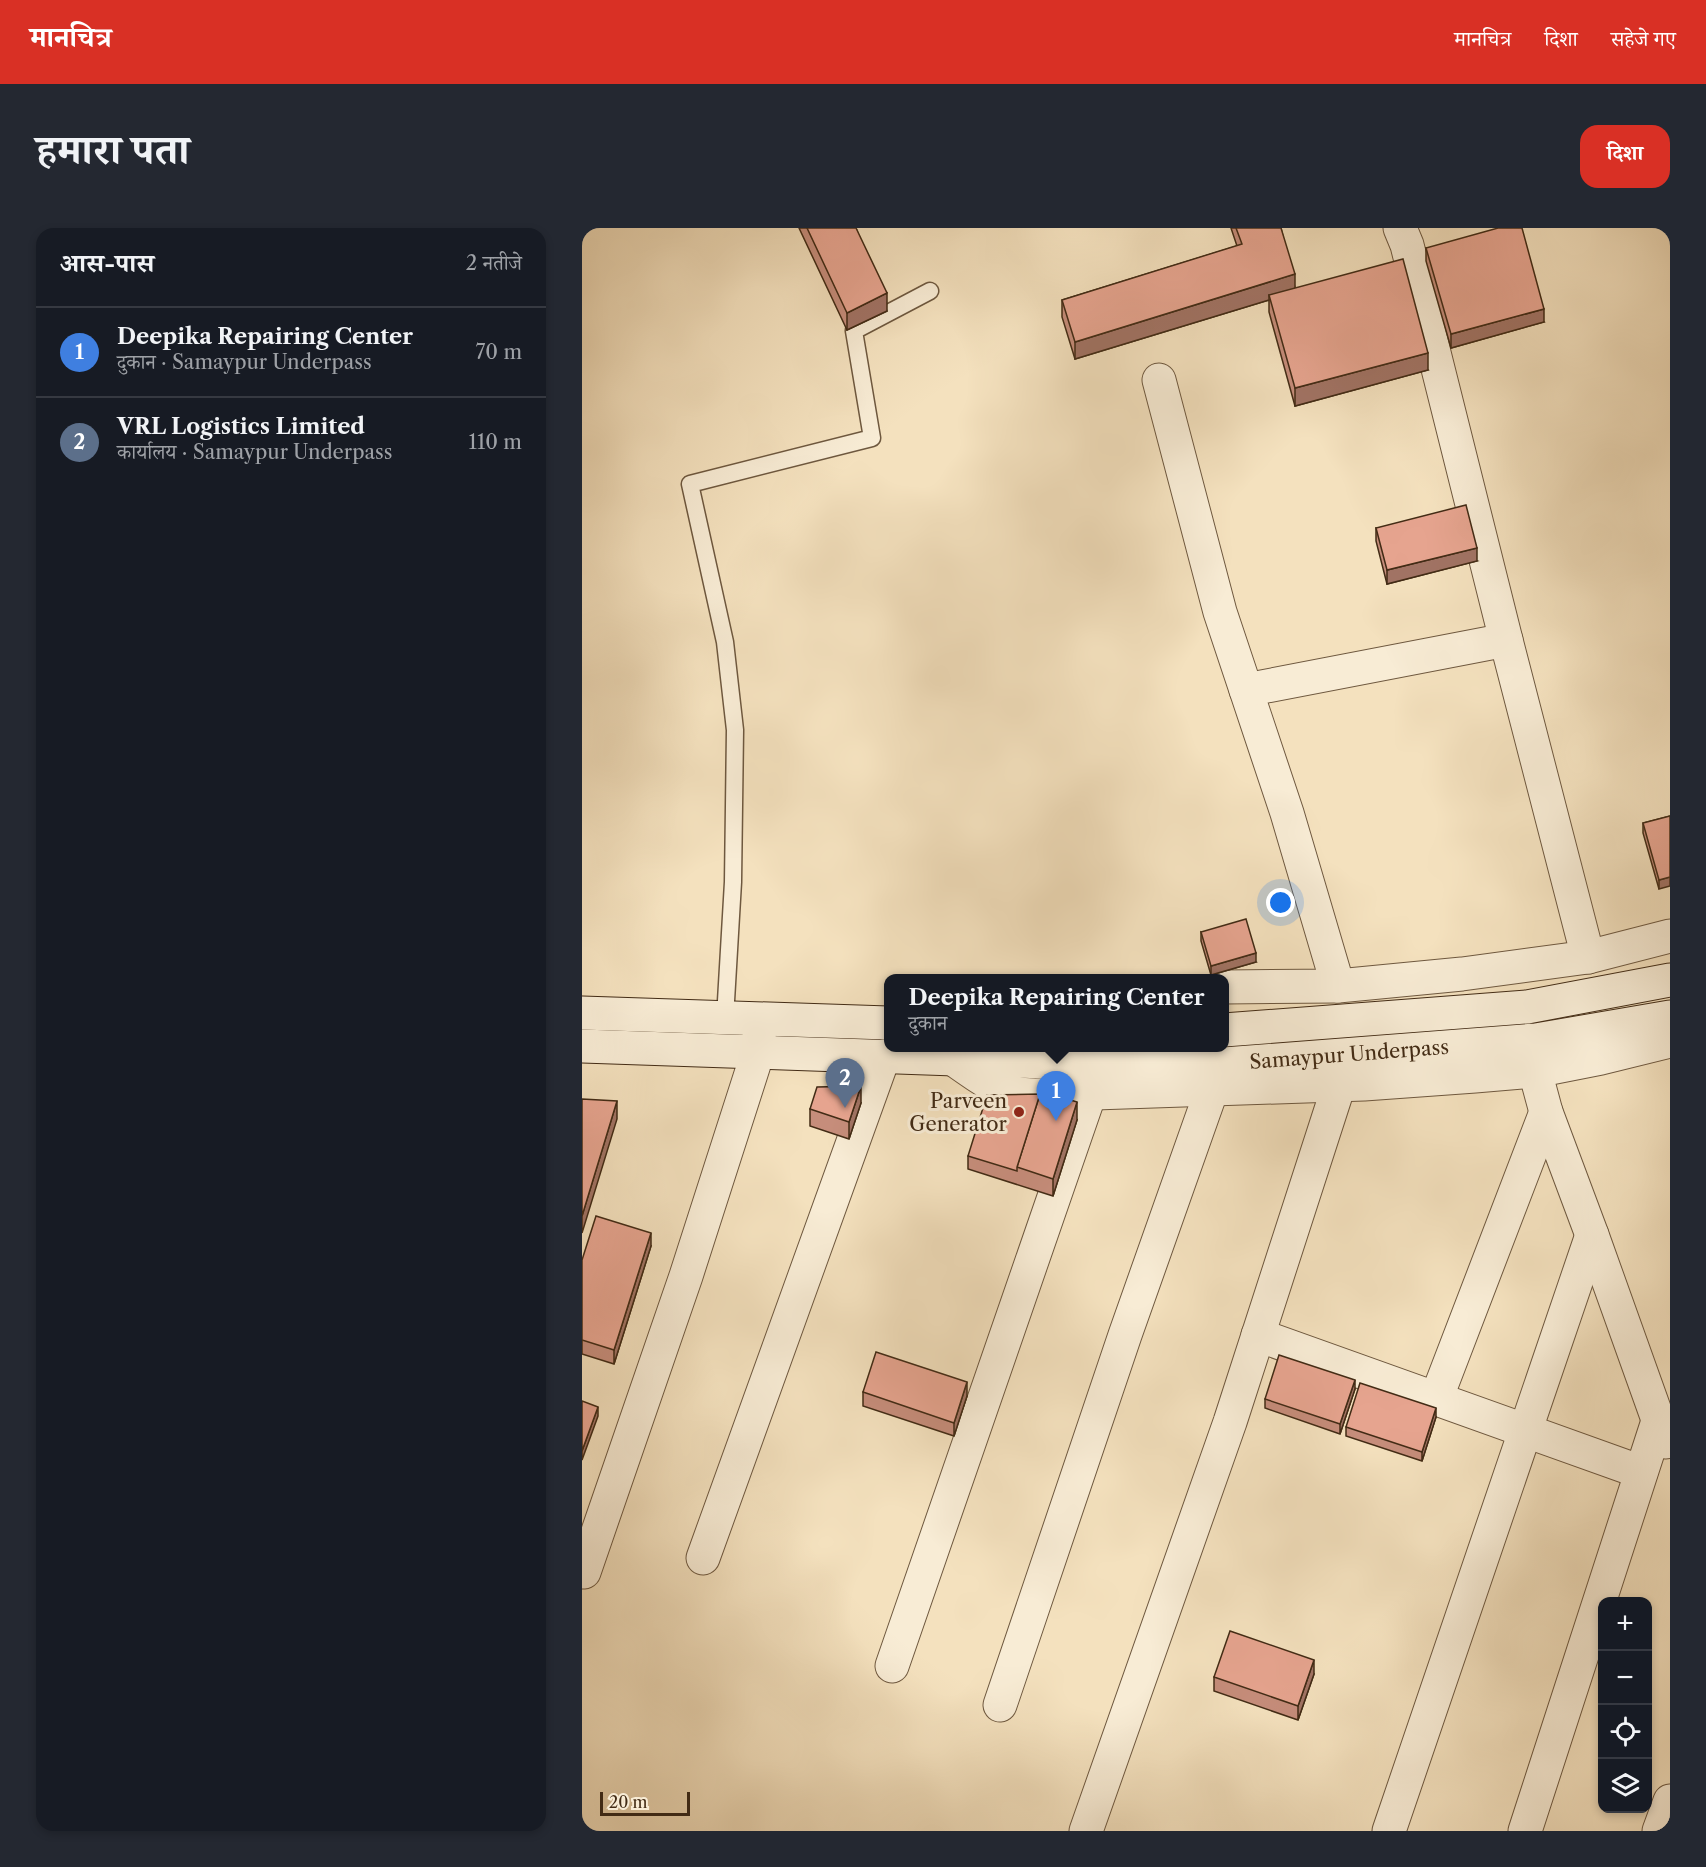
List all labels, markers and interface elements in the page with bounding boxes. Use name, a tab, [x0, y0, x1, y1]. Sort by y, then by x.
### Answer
text: मानचित्र	[30, 20, 112, 54]
text: मानचित्र	[1454, 26, 1511, 51]
text: दिशा	[1544, 26, 1578, 51]
text: सहेजे गए	[1611, 26, 1676, 51]
text: हमारा पता	[36, 123, 189, 175]
button: दिशा	[1580, 125, 1670, 188]
text: आस-पास	[60, 247, 154, 279]
text: 2 नतीजे	[466, 251, 522, 275]
text: Deepika Repairing Center	[117, 323, 413, 350]
text: 1	[75, 340, 84, 364]
text: 70 m	[476, 340, 522, 364]
text: दुकान · Samaypur Underpass	[117, 350, 372, 374]
text: VRL Logistics Limited	[117, 413, 365, 440]
text: 2	[74, 430, 85, 454]
text: 110 m	[469, 430, 522, 454]
text: कार्यालय · Samaypur Underpass	[117, 440, 393, 464]
your location	[1266, 888, 1295, 917]
popup	[884, 974, 1229, 1052]
text: Deepika Repairing Center	[909, 984, 1205, 1011]
text: दुकान	[909, 1011, 947, 1035]
street label: Samaypur Underpass	[1249, 1035, 1450, 1074]
pin: 2	[826, 1058, 864, 1108]
pin: 1	[1036, 1072, 1076, 1121]
place label: Parveen Generator	[909, 1089, 1008, 1136]
marker: Parveen Generator	[1012, 1105, 1026, 1119]
map controls	[1598, 1597, 1652, 1813]
button: +	[1598, 1597, 1652, 1651]
button: −	[1598, 1651, 1652, 1705]
button: locate	[1598, 1705, 1652, 1759]
button: layers	[1598, 1759, 1652, 1813]
scale bar	[600, 1789, 690, 1816]
text: 20 m	[609, 1792, 648, 1812]

